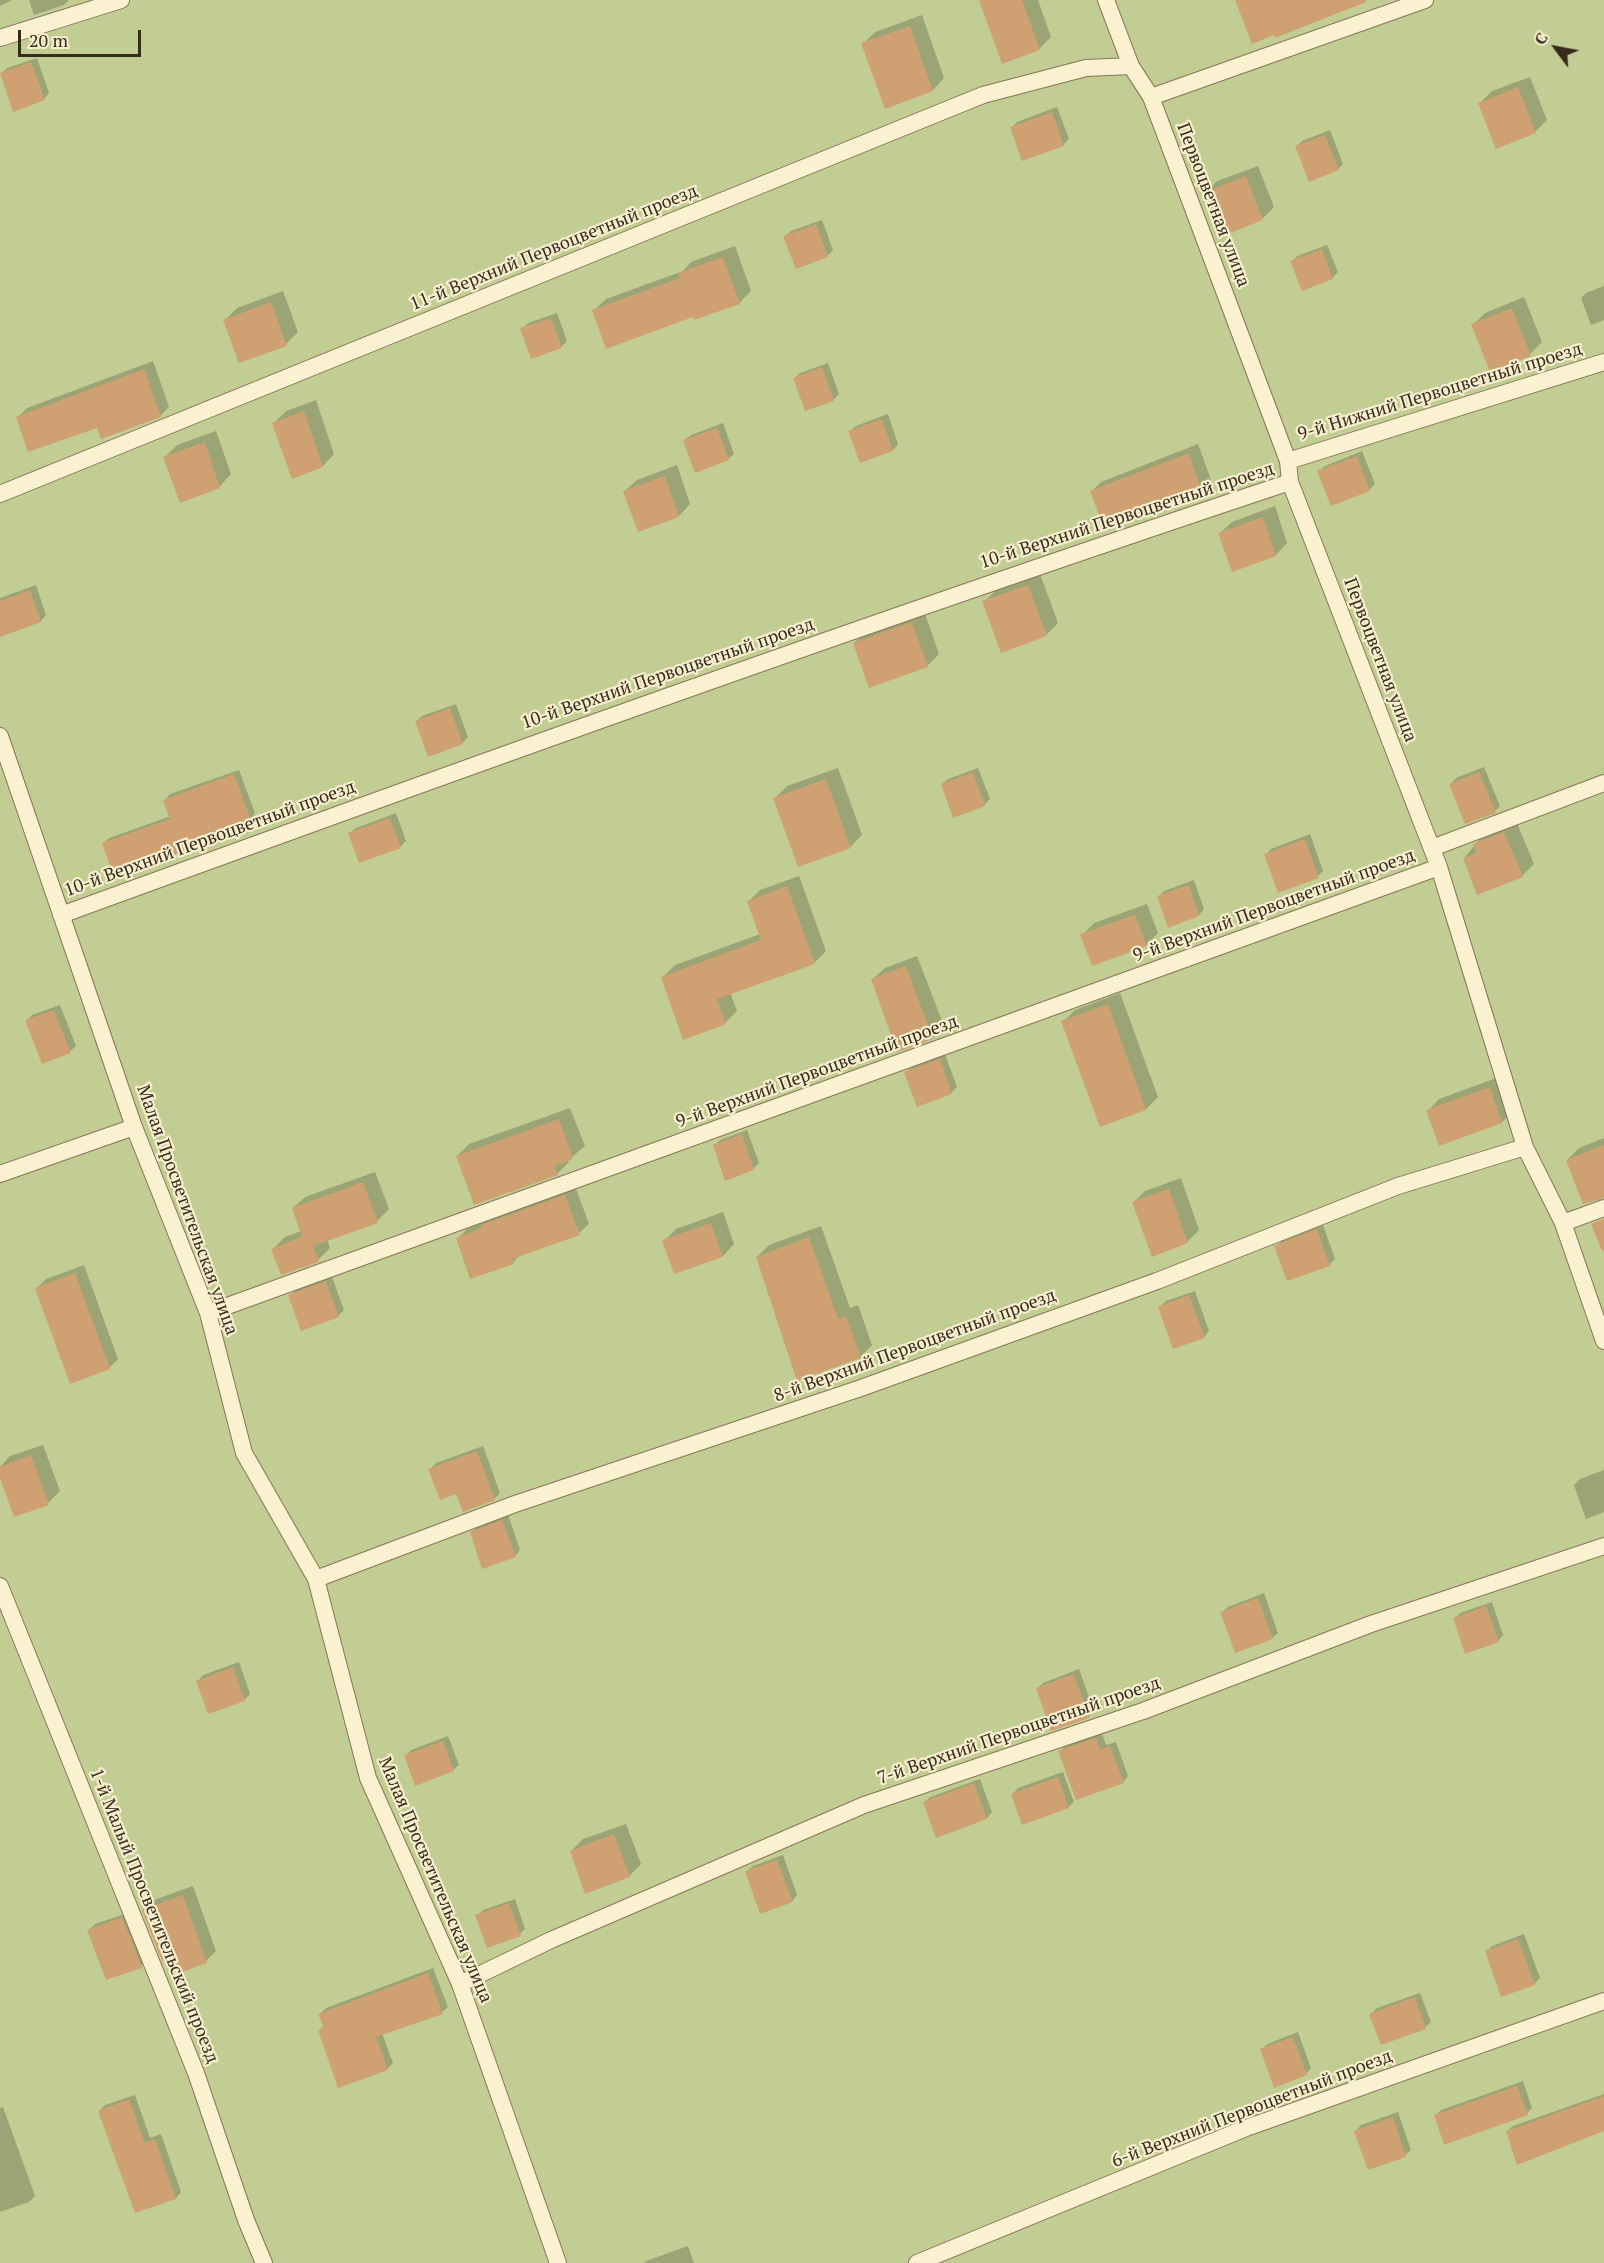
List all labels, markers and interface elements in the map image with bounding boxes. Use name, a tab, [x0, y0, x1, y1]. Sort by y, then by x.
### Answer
scale bar	[21, 18, 144, 56]
north arrow	[1526, 18, 1586, 78]
text: 20 m	[29, 28, 68, 52]
text: С	[1529, 28, 1553, 49]
street label: Первоцветная улица	[1172, 120, 1254, 290]
street label: 11-й Верхний Первоцветный проезд	[407, 180, 701, 316]
street label: 9-й Нижний Первоцветный проезд	[1295, 338, 1585, 446]
street label: 10-й Верхний Первоцветный проезд	[977, 458, 1277, 574]
street label: Первоцветная улица	[1339, 575, 1421, 745]
street label: 10-й Верхний Первоцветный проезд	[519, 614, 817, 734]
street label: 10-й Верхний Первоцветный проезд	[62, 776, 358, 902]
street label: 9-й Верхний Первоцветный проезд	[1130, 845, 1418, 967]
street label: 9-й Верхний Первоцветный проезд	[673, 1011, 961, 1133]
street label: Малая Просветительская улица	[132, 1082, 242, 1338]
street label: 8-й Верхний Первоцветный проезд	[771, 1285, 1059, 1407]
street label: 7-й Верхний Первоцветный проезд	[875, 1672, 1163, 1790]
street label: Малая Просветительская улица	[373, 1754, 497, 2006]
street label: 1-й Малый Просветительский проезд	[85, 1766, 223, 2066]
street label: 6-й Верхний Первоцветный проезд	[1109, 2045, 1395, 2173]

